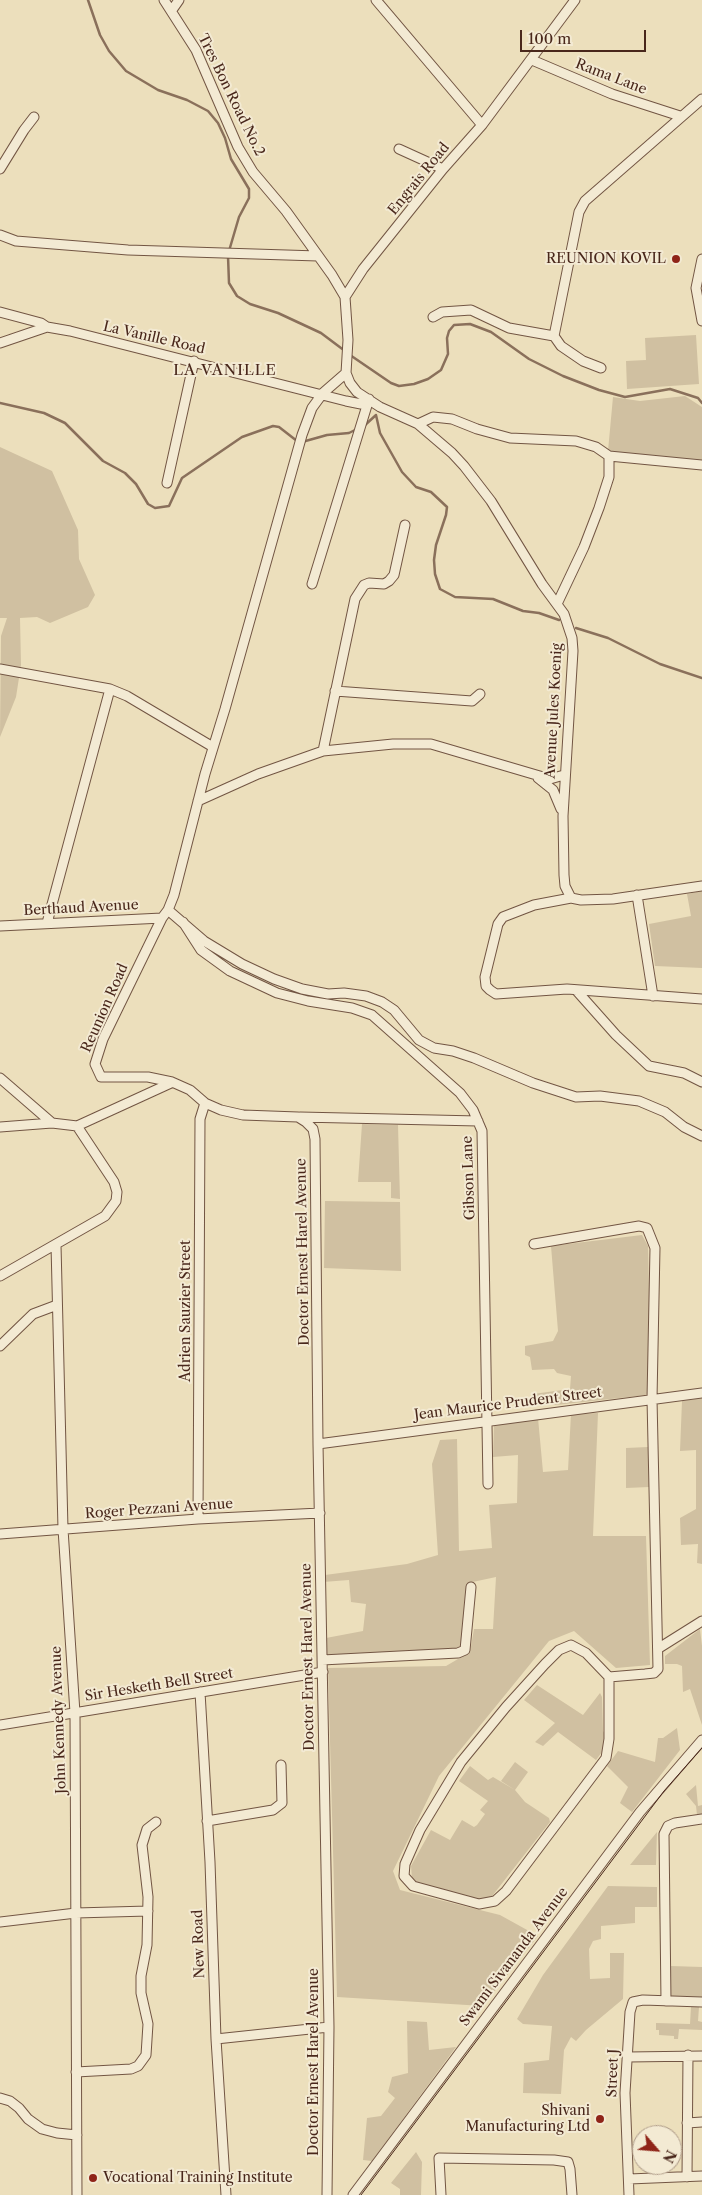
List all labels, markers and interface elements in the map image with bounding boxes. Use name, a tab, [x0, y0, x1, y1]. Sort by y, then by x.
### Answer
scale bar	[522, 20, 648, 52]
text: 100 m	[528, 29, 571, 48]
street label: Tres Bon Road No.2	[194, 31, 268, 159]
street label: Rama Lane	[573, 56, 649, 98]
street label: Engrais Road	[385, 140, 453, 218]
place label: REUNION KOVIL	[546, 251, 666, 267]
marker: REUNION KOVIL	[670, 253, 682, 265]
street label: La Vanille Road	[101, 318, 207, 358]
district label: LA VANILLE	[172, 362, 278, 380]
street label: Avenue Jules Koenig	[542, 643, 566, 779]
street label: Berthaud Avenue	[23, 897, 139, 919]
street label: Reunion Road	[78, 961, 132, 1055]
street label: Gibson Lane	[459, 1136, 479, 1220]
street label: Doctor Ernest Harel Avenue	[293, 1158, 313, 1346]
street label: Adrien Sauzier Street	[178, 1240, 194, 1382]
street label: Jean Maurice Prudent Street	[413, 1384, 603, 1424]
street label: Roger Pezzani Avenue	[84, 1495, 234, 1523]
street label: Doctor Ernest Harel Avenue	[298, 1563, 318, 1751]
street label: John Kennedy Avenue	[48, 1646, 70, 1794]
street label: Sir Hesketh Bell Street	[84, 1665, 234, 1705]
street label: Swami Sivananda Avenue	[456, 1884, 572, 2030]
street label: New Road	[189, 1909, 209, 1979]
street label: Doctor Ernest Harel Avenue	[306, 1968, 322, 2156]
street label: Street J	[604, 2048, 622, 2098]
place label: Shivani Manufacturing Ltd	[465, 2103, 590, 2136]
marker: Shivani Manufacturing Ltd	[594, 2113, 606, 2125]
north arrow	[632, 2125, 682, 2175]
text: N	[659, 2147, 680, 2166]
place label: Vocational Training Institute	[103, 2170, 293, 2186]
marker: Vocational Training Institute	[87, 2172, 99, 2184]

